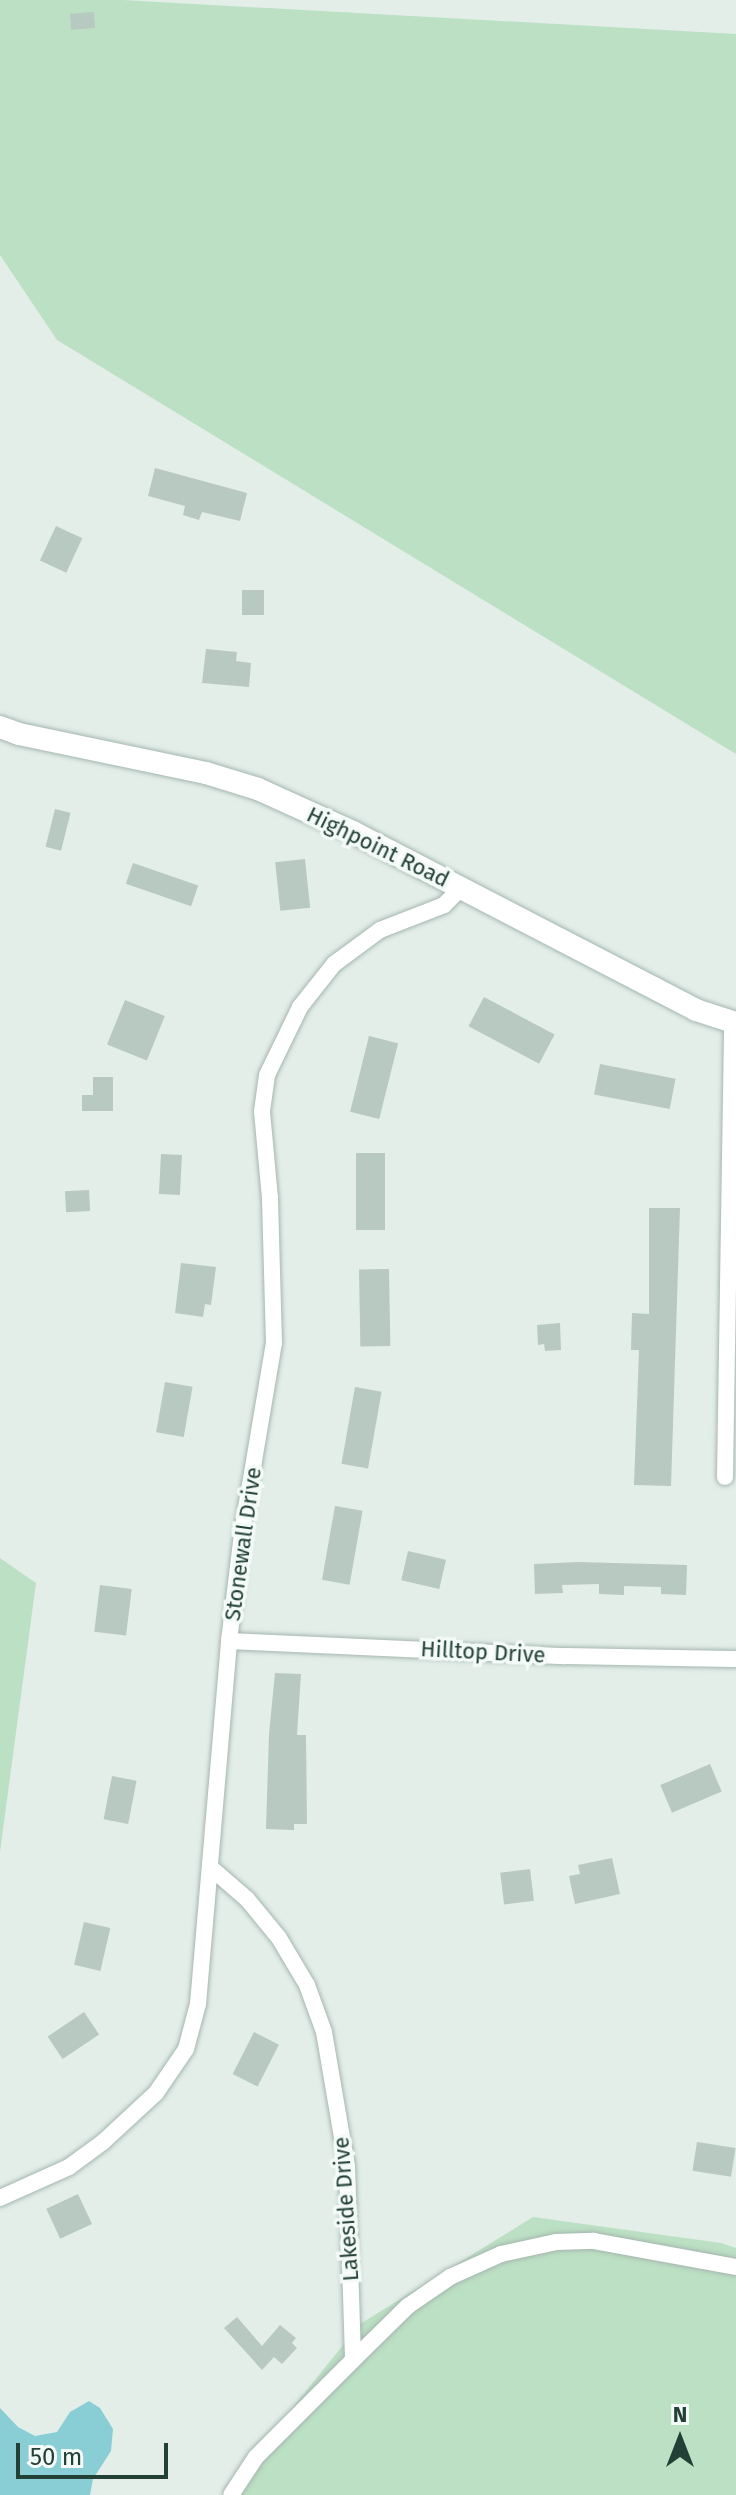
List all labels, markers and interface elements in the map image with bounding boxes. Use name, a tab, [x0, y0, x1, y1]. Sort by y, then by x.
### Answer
street label: Highpoint Road	[303, 801, 453, 893]
street label: Stonewall Drive	[219, 1465, 267, 1623]
street label: Hilltop Drive	[420, 1636, 546, 1668]
street label: Lakeside Drive	[328, 2136, 364, 2282]
north arrow	[640, 2399, 720, 2479]
text: N	[673, 2401, 687, 2428]
scale bar	[20, 2427, 172, 2477]
text: 50 m	[30, 2443, 82, 2471]

